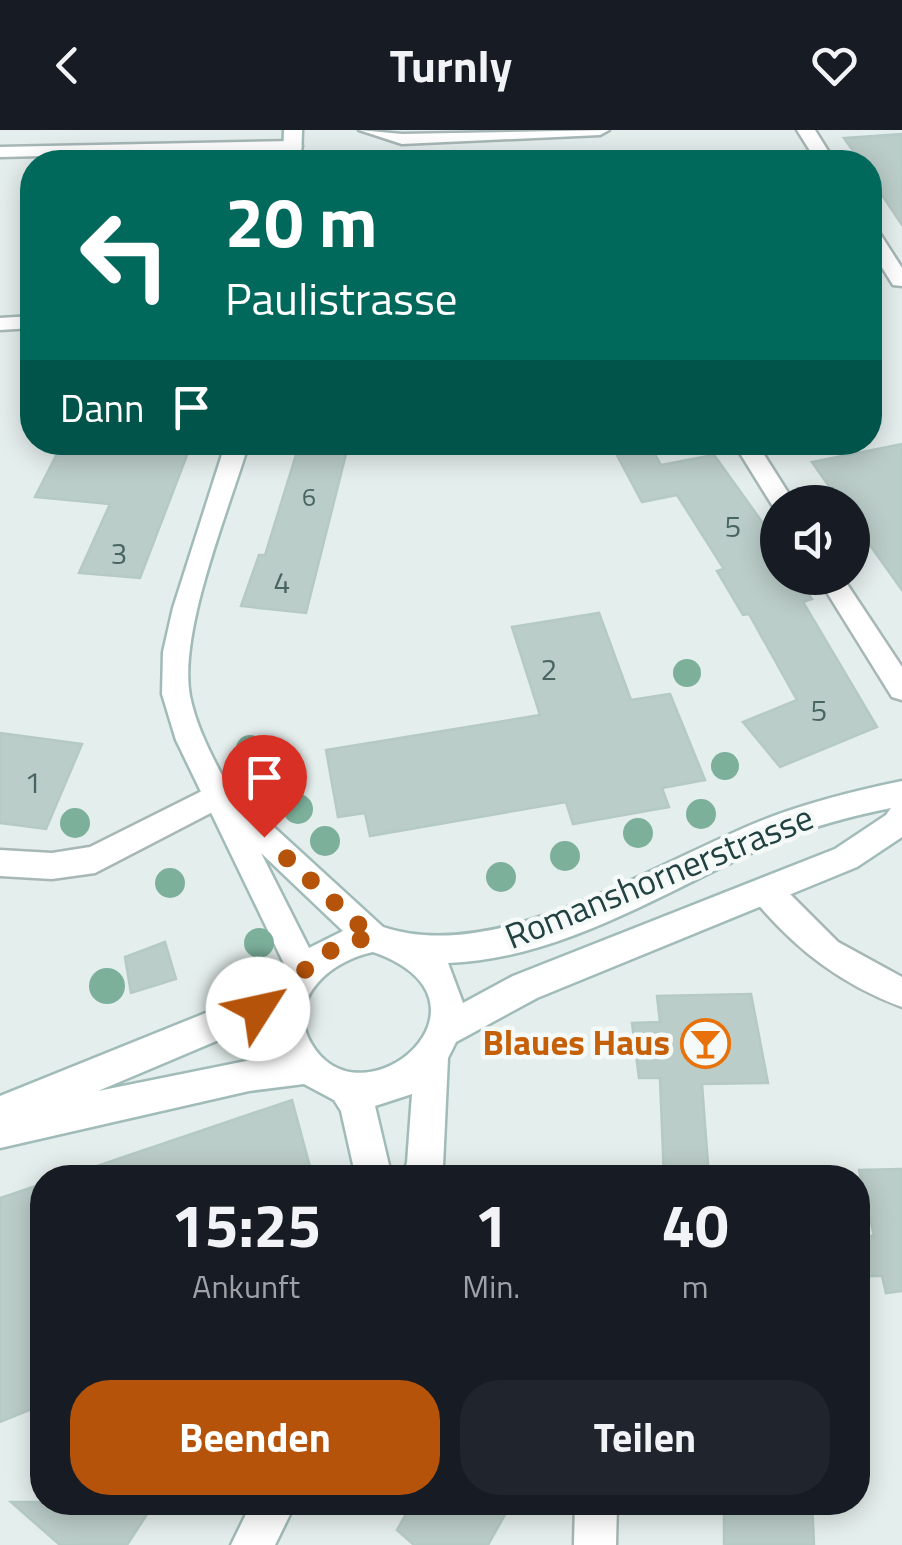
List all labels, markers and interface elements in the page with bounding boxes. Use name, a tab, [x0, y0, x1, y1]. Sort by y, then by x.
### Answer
text: Turnly	[390, 31, 512, 99]
icon: back	[40, 38, 95, 93]
icon: heart	[807, 38, 862, 93]
text: 20 m	[225, 168, 378, 274]
icon: left	[60, 190, 190, 320]
text: Paulistrasse	[225, 264, 458, 332]
text: Dann	[60, 379, 144, 437]
icon: arrive	[164, 380, 219, 435]
house number: 6	[302, 478, 316, 516]
map controls	[760, 485, 870, 595]
button: sound	[760, 485, 870, 595]
house number: 5	[725, 503, 741, 549]
house number: 3	[111, 530, 127, 576]
house number: 4	[274, 559, 290, 605]
house number: 2	[541, 646, 557, 692]
house number: 5	[811, 687, 827, 733]
pin	[222, 735, 307, 838]
icon: arrive	[237, 750, 292, 805]
house number: 1	[25, 759, 41, 805]
street label: Romanshornerstrasse	[496, 790, 821, 963]
position arrow	[206, 957, 310, 1061]
place label: Blaues Haus	[482, 1015, 670, 1069]
bar icon: Blaues Haus	[679, 1017, 731, 1069]
text: 15:25	[171, 1179, 321, 1270]
text: 1	[474, 1179, 508, 1270]
text: 40	[662, 1179, 729, 1270]
text: Ankunft	[192, 1262, 300, 1310]
text: Min.	[462, 1262, 520, 1310]
text: m	[682, 1262, 708, 1310]
button: Beenden	[70, 1380, 440, 1495]
button: Teilen	[460, 1380, 830, 1495]

